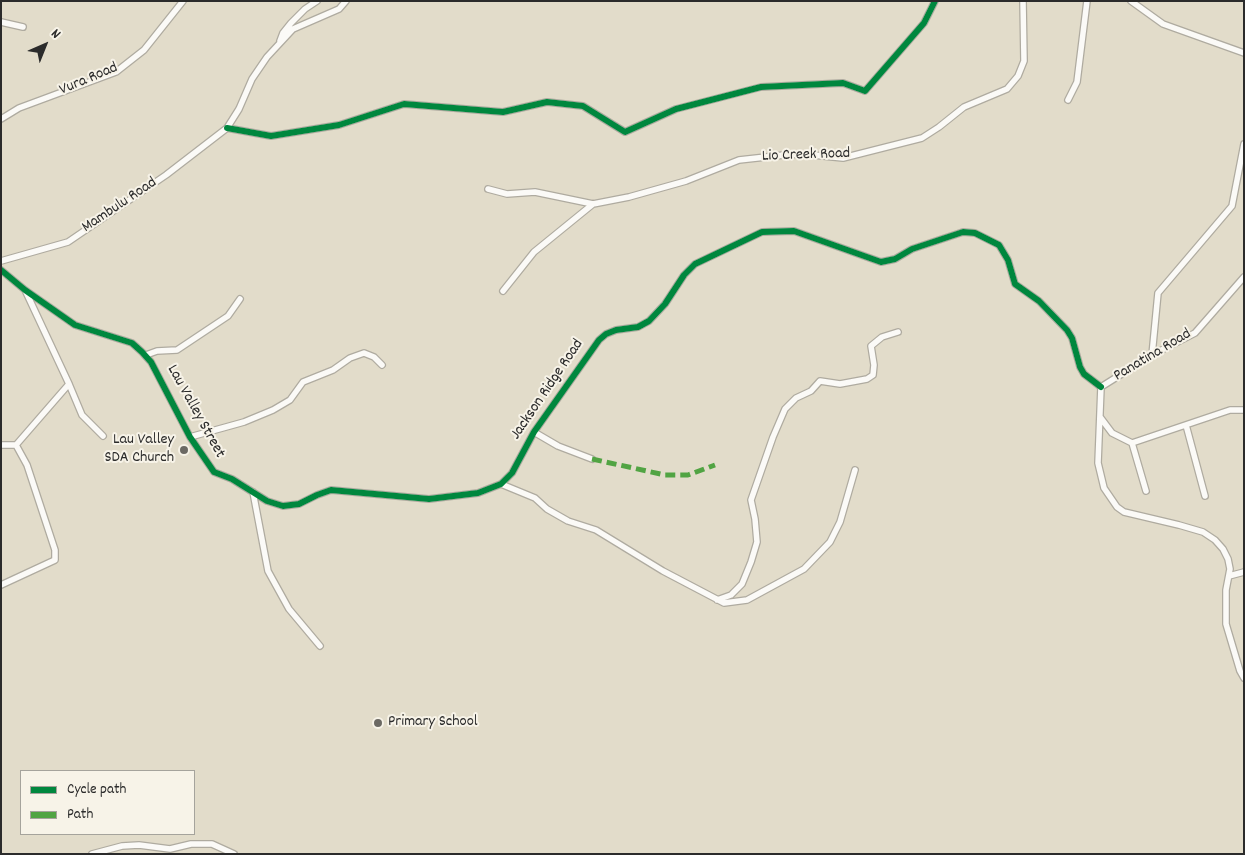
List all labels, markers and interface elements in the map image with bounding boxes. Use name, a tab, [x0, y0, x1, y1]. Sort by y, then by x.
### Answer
north arrow	[20, 20, 70, 70]
text: N	[46, 25, 65, 44]
street label: Vura Road	[57, 59, 121, 101]
street label: Lio Creek Road	[762, 145, 850, 167]
street label: Mambulu Road	[79, 174, 161, 238]
street label: Panatina Road	[1111, 325, 1195, 387]
street label: Jackson Ridge Road	[507, 336, 589, 444]
street label: Lau Valley Street	[162, 362, 228, 462]
place label: Lau Valley SDA Church	[104, 431, 174, 469]
marker: Lau Valley SDA Church	[178, 444, 190, 456]
place label: Primary School	[388, 713, 478, 733]
marker: Primary School	[372, 717, 384, 729]
legend	[20, 770, 195, 835]
text: Cycle path	[67, 779, 126, 801]
text: Path	[67, 804, 93, 826]

